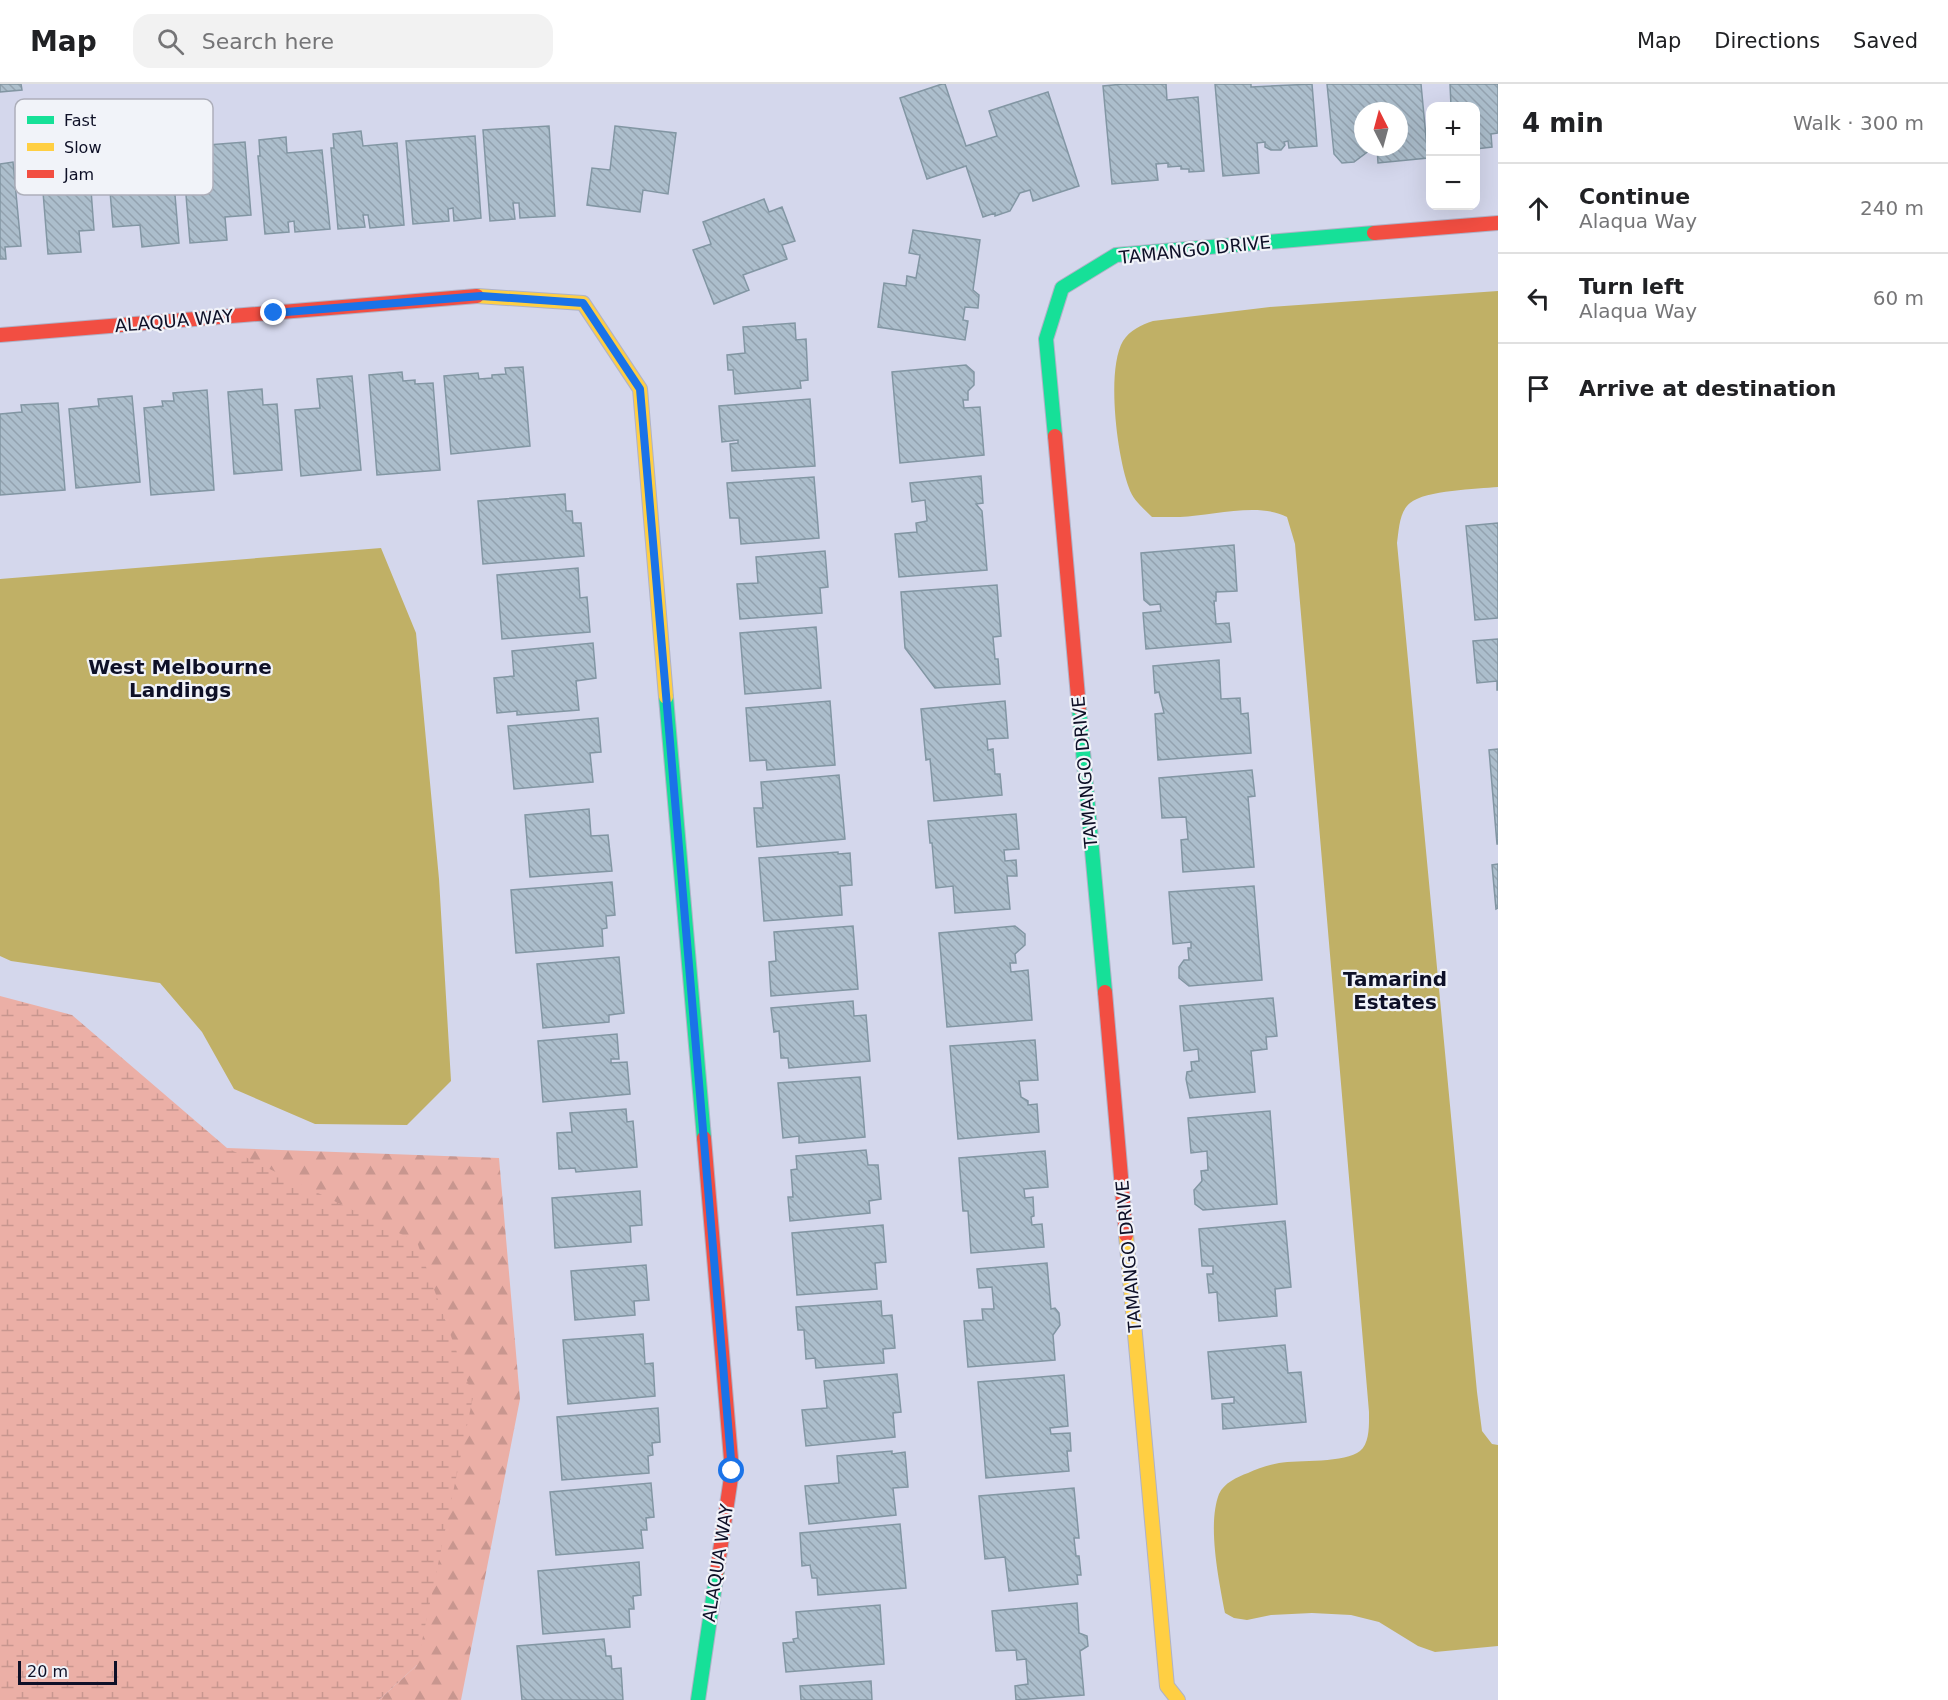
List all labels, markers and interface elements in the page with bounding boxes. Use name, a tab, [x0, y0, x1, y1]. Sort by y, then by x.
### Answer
search box	[133, 14, 553, 68]
text: Map	[30, 25, 97, 58]
icon: search	[154, 25, 187, 58]
text: Search here	[202, 29, 334, 54]
text: Map	[1637, 29, 1681, 53]
text: Directions	[1714, 29, 1820, 53]
text: Saved	[1853, 29, 1918, 53]
legend	[15, 99, 213, 195]
north arrow	[1354, 102, 1408, 156]
map controls	[1426, 102, 1480, 210]
button: +	[1426, 102, 1480, 156]
text: 4 min	[1522, 108, 1604, 138]
text: Fast	[64, 111, 96, 130]
text: Walk · 300 m	[1793, 111, 1924, 135]
text: Slow	[64, 138, 101, 157]
button: −	[1426, 156, 1480, 210]
text: Jam	[63, 165, 94, 184]
text: Continue	[1579, 184, 1690, 209]
icon: ahead	[1522, 192, 1555, 225]
text: 240 m	[1860, 196, 1924, 220]
text: Alaqua Way	[1579, 209, 1697, 233]
street label: TAMANGO DRIVE	[1117, 231, 1272, 268]
text: Turn left	[1579, 274, 1684, 299]
icon: left	[1522, 282, 1555, 315]
text: 60 m	[1873, 286, 1924, 310]
route end	[260, 299, 286, 325]
text: Alaqua Way	[1579, 299, 1697, 323]
street label: ALAQUA WAY	[114, 305, 235, 336]
icon: arrive	[1522, 372, 1555, 405]
text: Arrive at destination	[1579, 376, 1836, 401]
district label: West Melbourne Landings	[88, 655, 272, 702]
street label: TAMANGO DRIVE	[1067, 695, 1102, 850]
district label: Tamarind Estates	[1343, 967, 1447, 1014]
street label: TAMANGO DRIVE	[1111, 1179, 1146, 1334]
route start	[718, 1457, 744, 1483]
street label: ALAQUA WAY	[698, 1502, 737, 1623]
scale bar	[18, 1658, 117, 1686]
text: 20 m	[27, 1662, 68, 1681]

